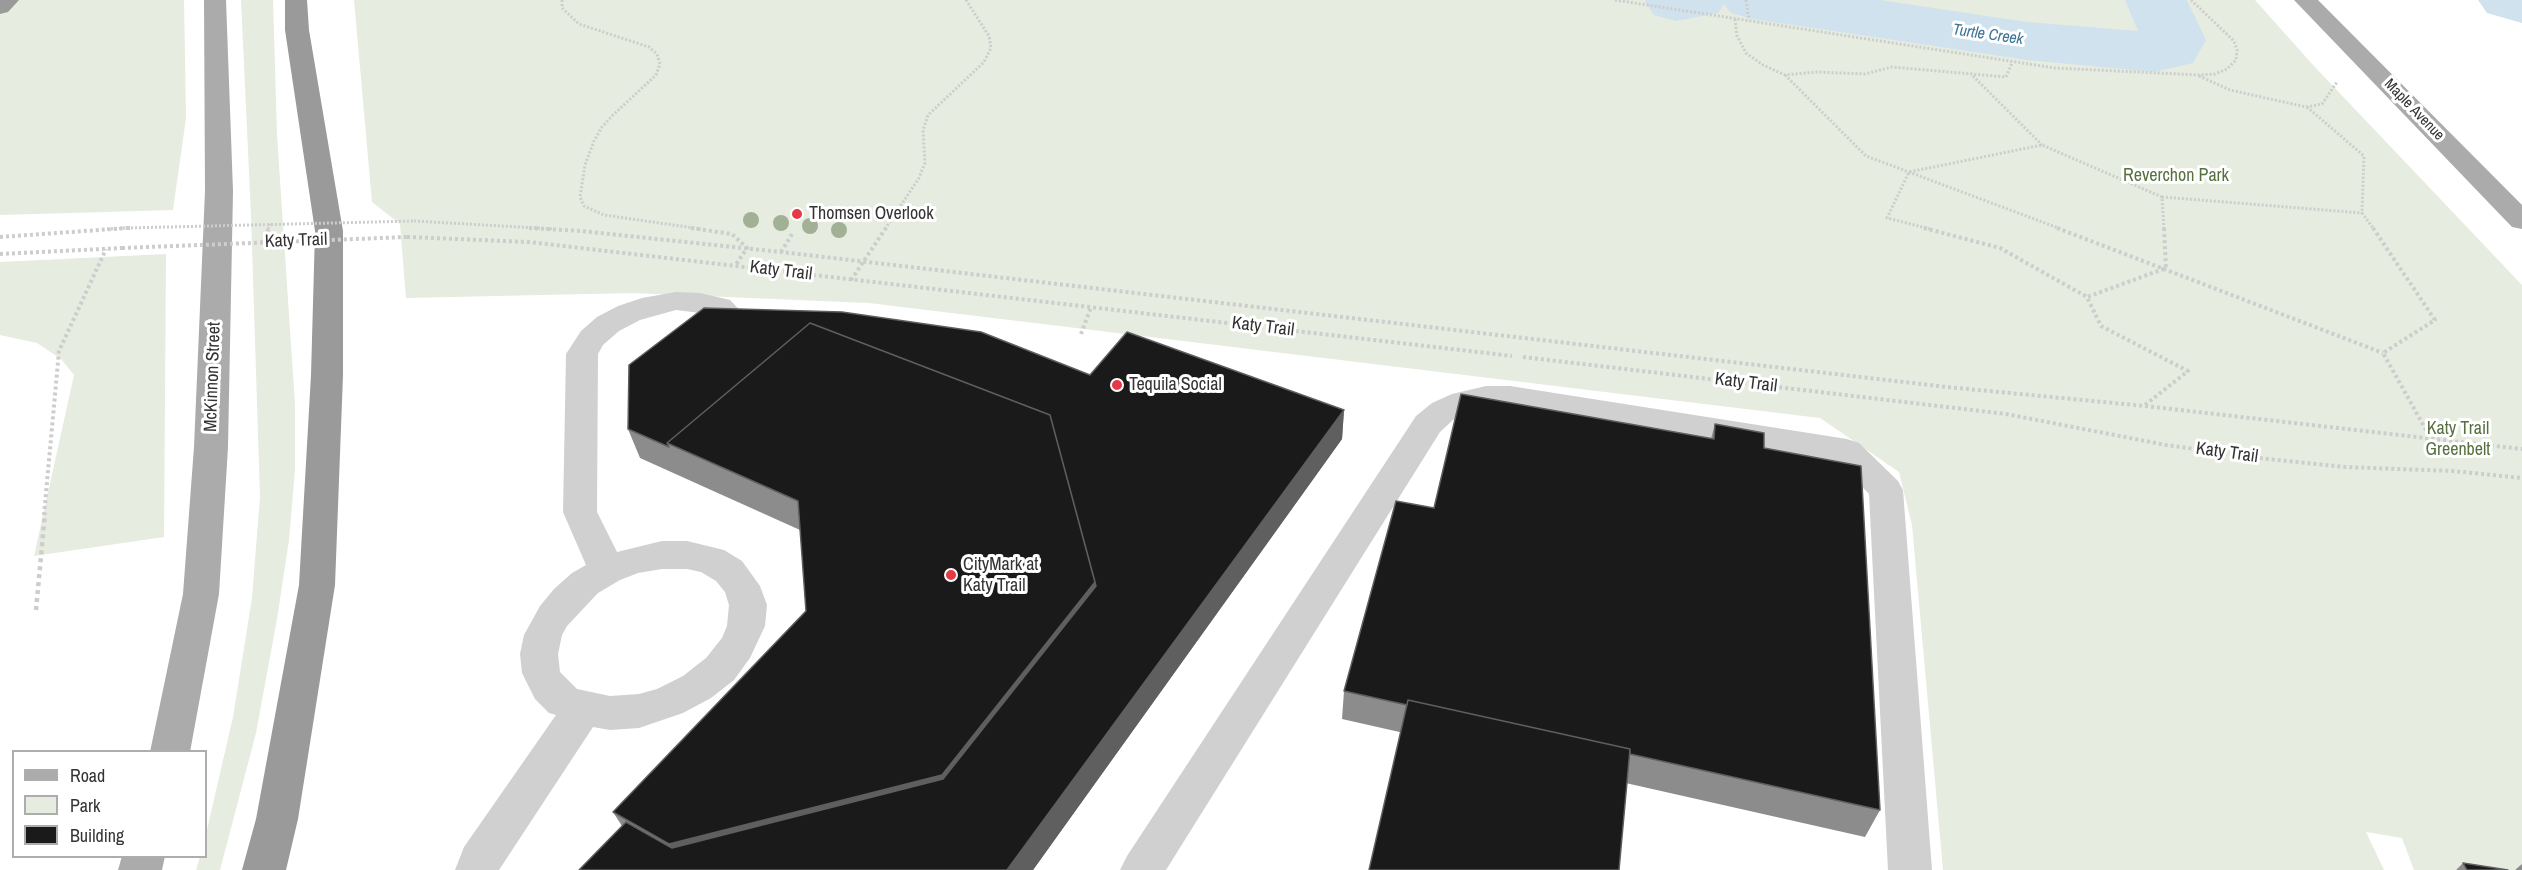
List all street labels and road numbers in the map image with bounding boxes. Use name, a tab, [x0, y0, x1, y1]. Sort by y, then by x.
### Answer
street label: Maple Avenue	[2380, 76, 2448, 144]
street label: Katy Trail	[264, 229, 328, 253]
street label: Katy Trail	[749, 256, 813, 286]
street label: Katy Trail	[1231, 312, 1295, 342]
street label: McKinnon Street	[200, 322, 226, 432]
street label: Katy Trail	[1714, 368, 1778, 398]
street label: Katy Trail	[2194, 438, 2260, 468]

